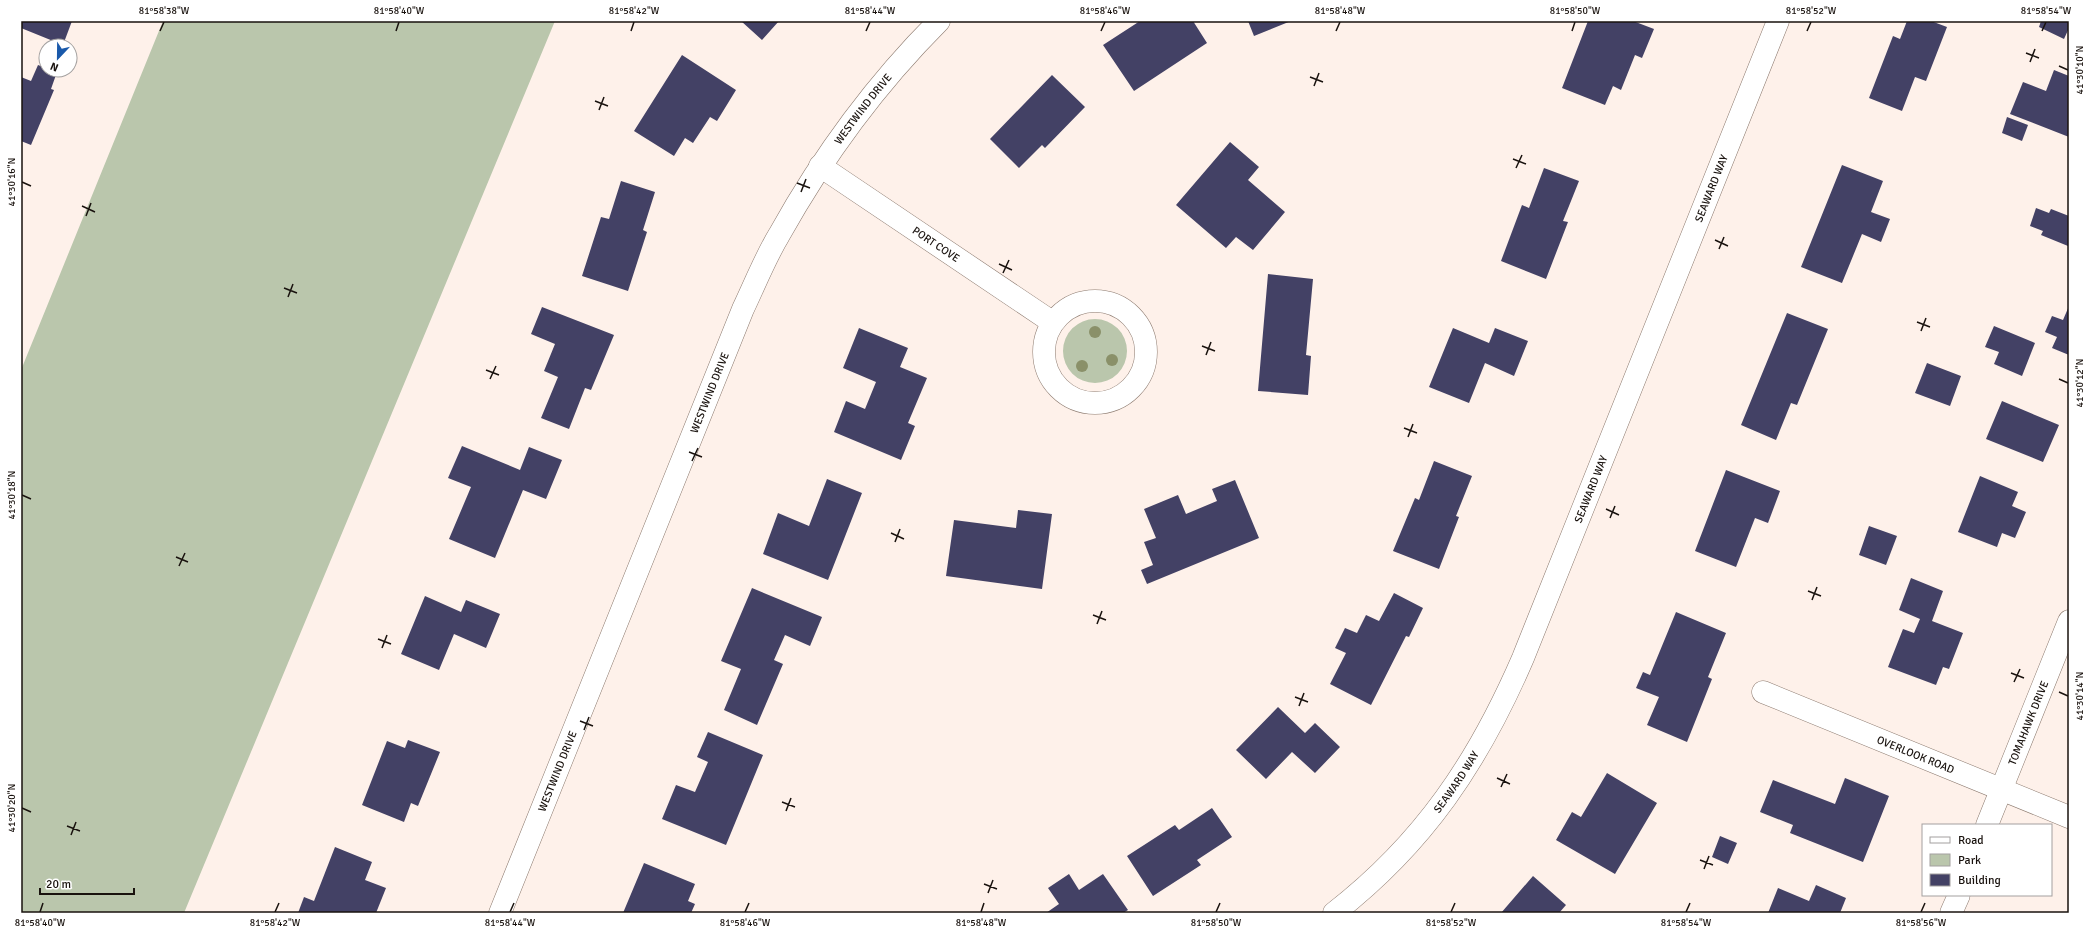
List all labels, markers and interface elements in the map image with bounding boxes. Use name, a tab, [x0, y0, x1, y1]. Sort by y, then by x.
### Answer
text: 81°58'38"W	[139, 5, 190, 17]
text: 81°58'40"W	[374, 5, 425, 17]
text: 81°58'42"W	[609, 5, 660, 17]
text: 81°58'44"W	[845, 5, 896, 17]
text: 81°58'46"W	[1080, 5, 1131, 17]
text: 81°58'48"W	[1315, 5, 1366, 17]
text: 81°58'50"W	[1550, 5, 1601, 17]
text: 81°58'52"W	[1786, 5, 1837, 17]
text: 81°58'54"W	[2021, 5, 2072, 17]
north arrow	[38, 38, 78, 78]
text: 41°30'10"N	[2074, 46, 2086, 94]
text: N	[48, 59, 60, 74]
street label: WESTWIND DRIVE	[831, 71, 894, 147]
street label: SEAWARD WAY	[1692, 152, 1731, 224]
text: 41°30'16"N	[6, 158, 18, 206]
street label: PORT COVE	[910, 224, 962, 265]
street label: WESTWIND DRIVE	[687, 350, 731, 435]
text: 41°30'12"N	[2074, 359, 2086, 407]
street label: SEAWARD WAY	[1571, 453, 1610, 525]
text: 41°30'18"N	[6, 471, 18, 519]
text: 41°30'14"N	[2074, 672, 2086, 720]
street label: TOMAHAWK DRIVE	[2005, 679, 2051, 767]
street label: WESTWIND DRIVE	[535, 729, 579, 813]
street label: OVERLOOK ROAD	[1875, 733, 1956, 776]
street label: SEAWARD WAY	[1431, 748, 1481, 815]
text: 41°30'20"N	[6, 784, 18, 832]
legend	[1922, 824, 2052, 896]
text: Road	[1958, 833, 1984, 848]
text: Park	[1958, 853, 1981, 868]
scale bar	[40, 870, 134, 896]
text: Building	[1958, 873, 2001, 888]
text: 20 m	[46, 877, 71, 892]
text: 81°58'40"W	[15, 917, 66, 929]
text: 81°58'42"W	[250, 917, 301, 929]
text: 81°58'44"W	[485, 917, 536, 929]
text: 81°58'46"W	[720, 917, 771, 929]
text: 81°58'48"W	[956, 917, 1007, 929]
text: 81°58'50"W	[1191, 917, 1242, 929]
text: 81°58'52"W	[1426, 917, 1477, 929]
text: 81°58'54"W	[1661, 917, 1712, 929]
text: 81°58'56"W	[1896, 917, 1947, 929]

